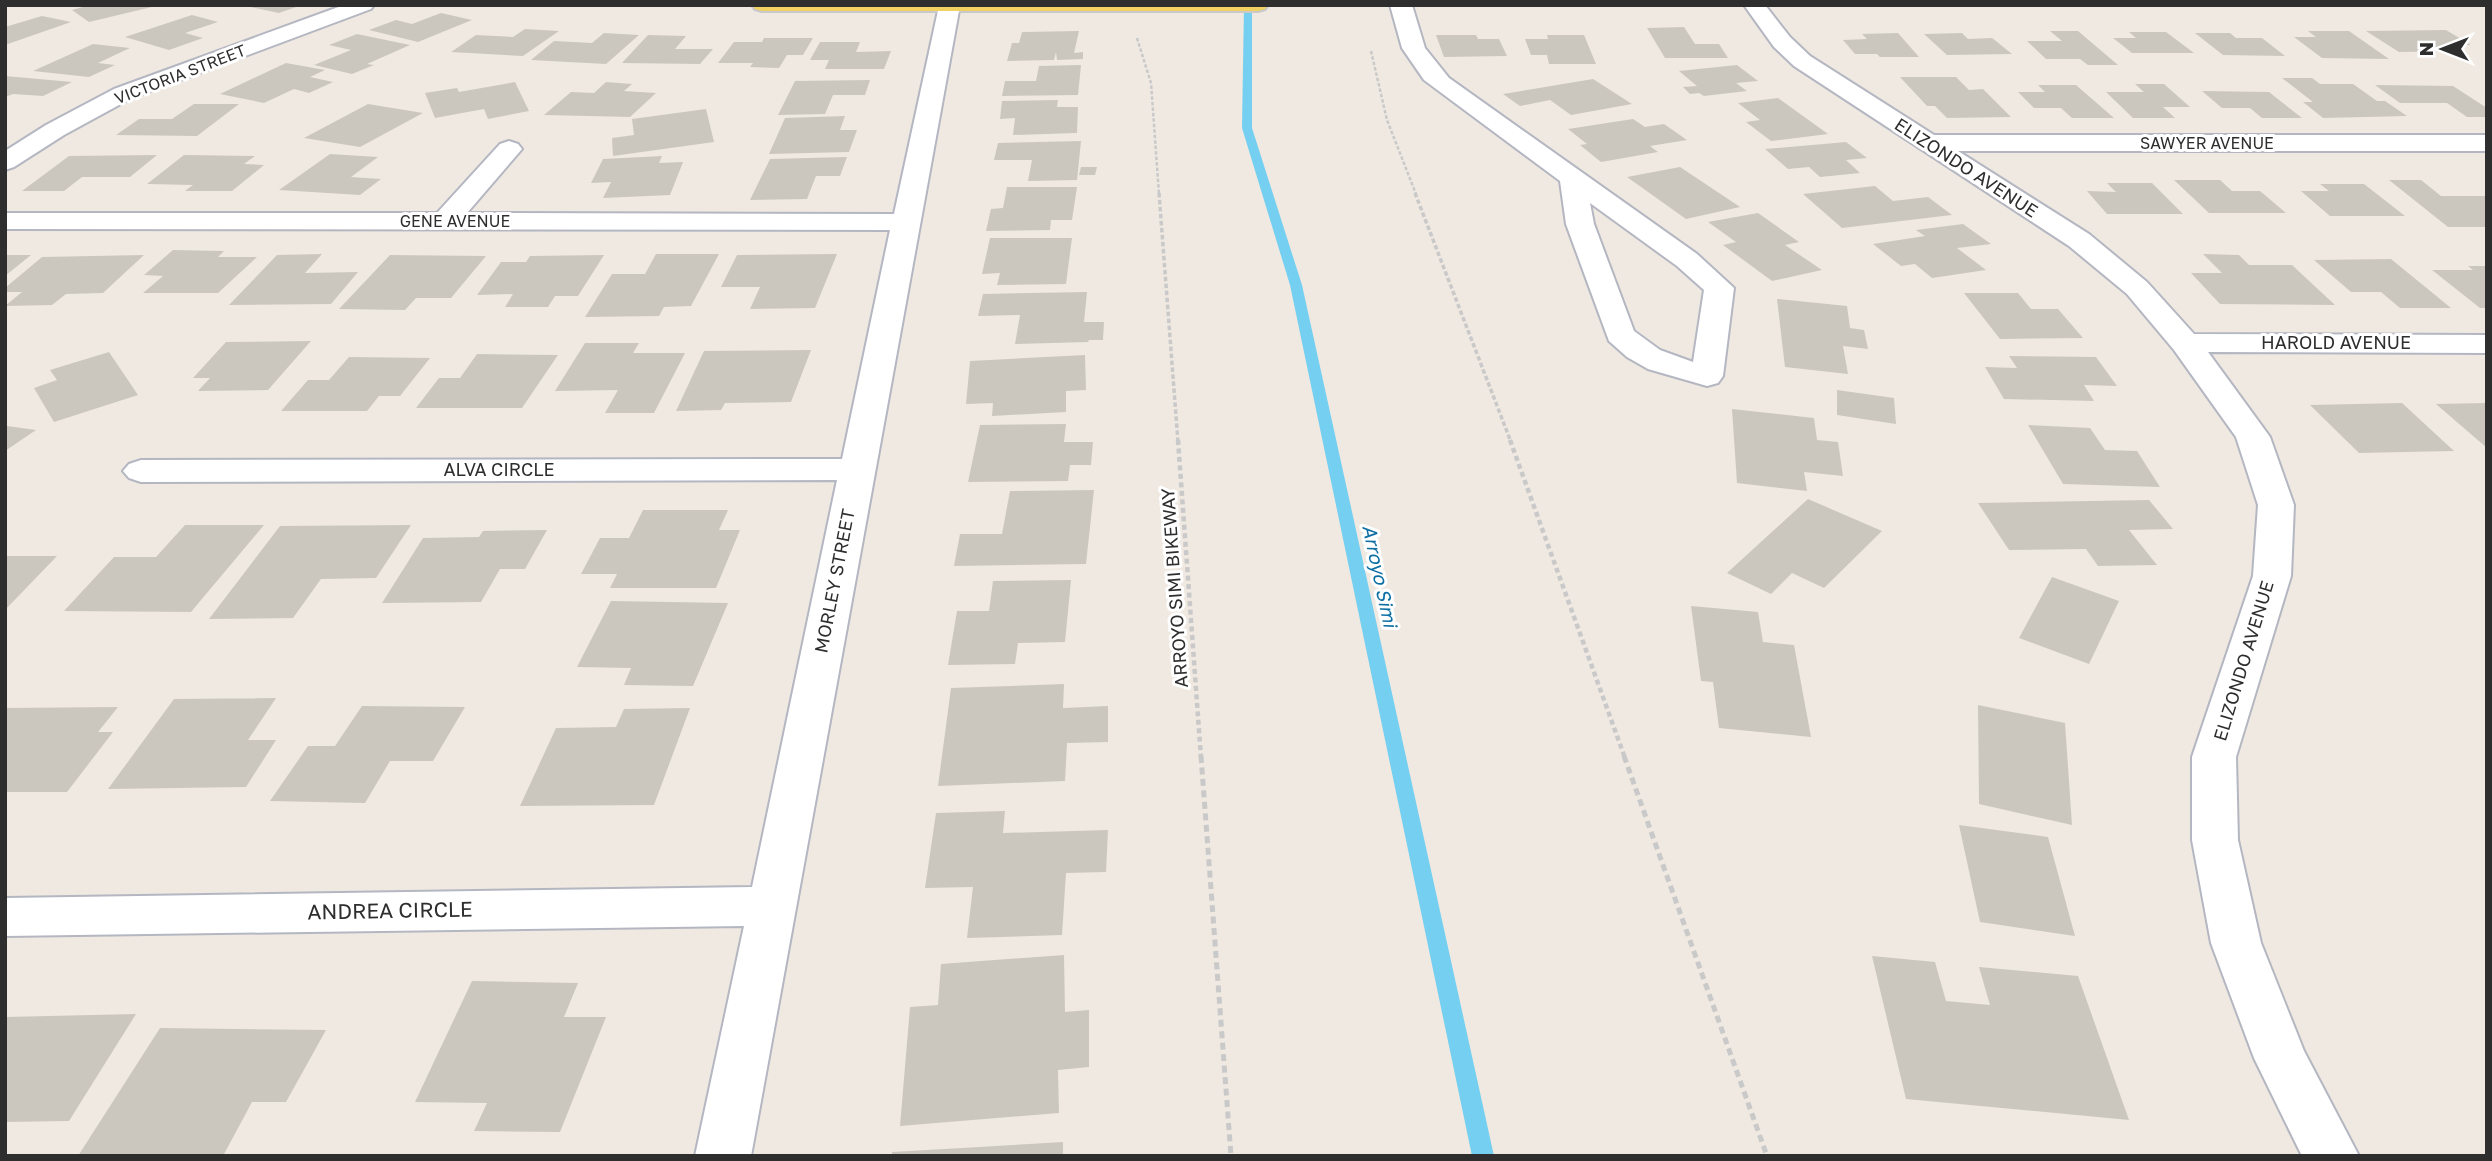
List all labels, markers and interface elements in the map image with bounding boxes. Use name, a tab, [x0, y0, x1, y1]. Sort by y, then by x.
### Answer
north arrow	[2408, 14, 2478, 84]
street label: VICTORIA STREET	[112, 40, 248, 108]
text: N	[2414, 42, 2437, 56]
street label: ELIZONDO AVENUE	[1891, 113, 2042, 222]
street label: SAWYER AVENUE	[2140, 133, 2274, 153]
street label: GENE AVENUE	[400, 211, 510, 231]
street label: HAROLD AVENUE	[2261, 331, 2411, 353]
street label: ALVA CIRCLE	[443, 458, 555, 480]
street label: ARROYO SIMI BIKEWAY	[1156, 487, 1192, 689]
street label: MORLEY STREET	[809, 507, 859, 655]
water label: Arroyo Simi	[1358, 523, 1403, 631]
street label: ELIZONDO AVENUE	[2208, 578, 2278, 743]
street label: ANDREA CIRCLE	[307, 896, 473, 924]

